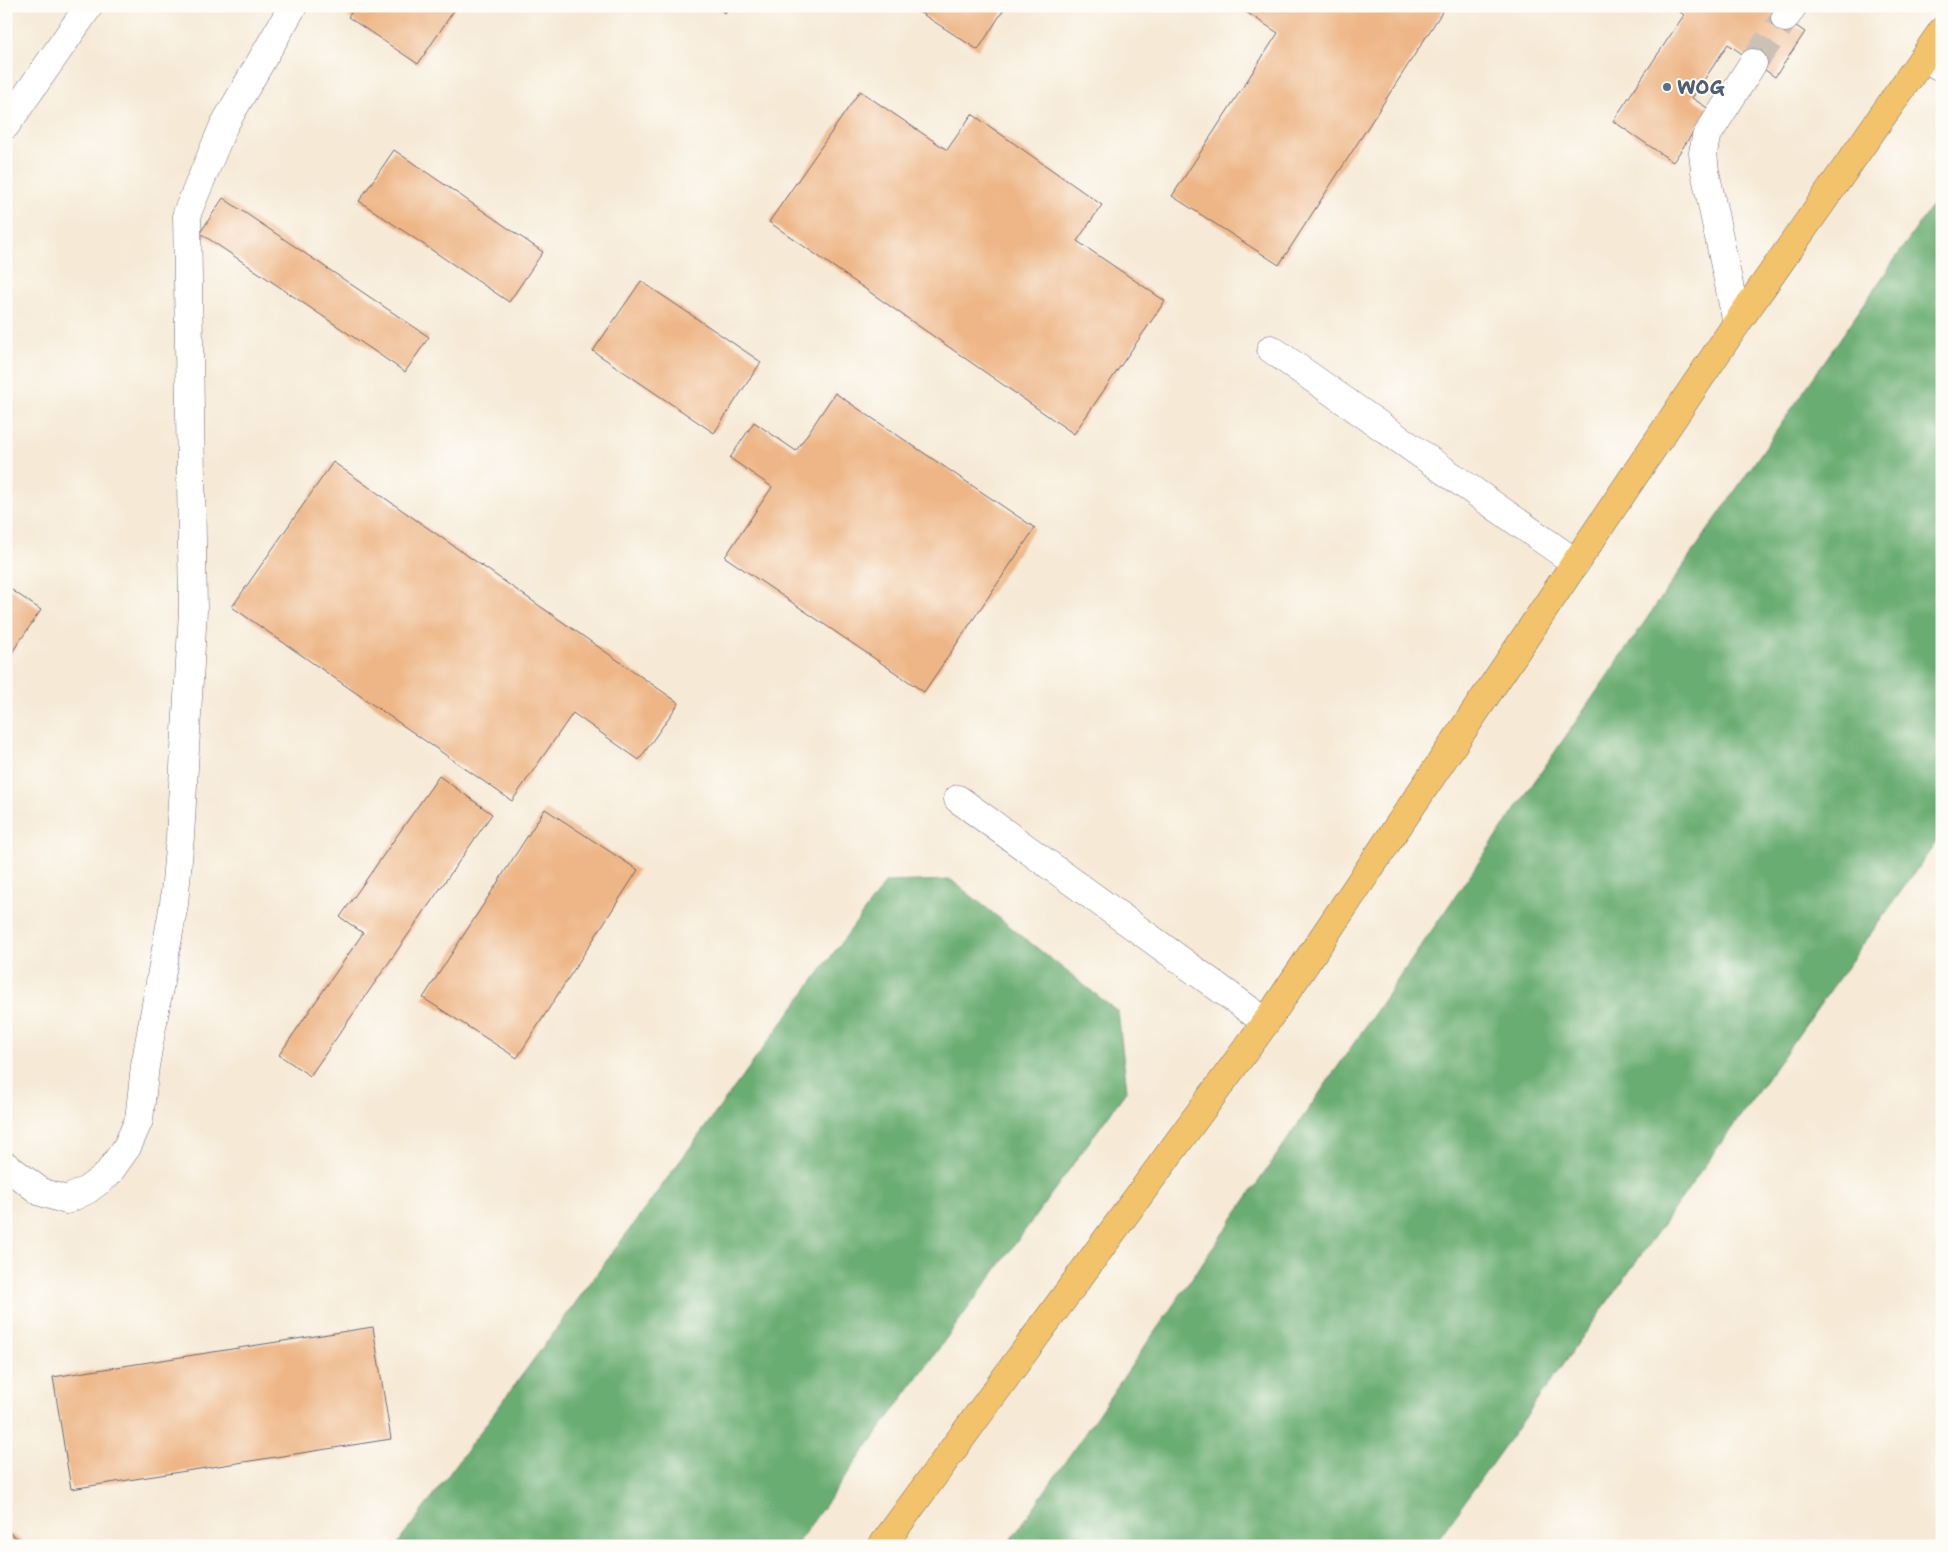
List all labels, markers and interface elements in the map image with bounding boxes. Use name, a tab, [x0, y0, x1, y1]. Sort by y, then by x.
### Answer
place label: WOG	[1677, 75, 1725, 100]
marker: WOG	[1661, 81, 1673, 93]

